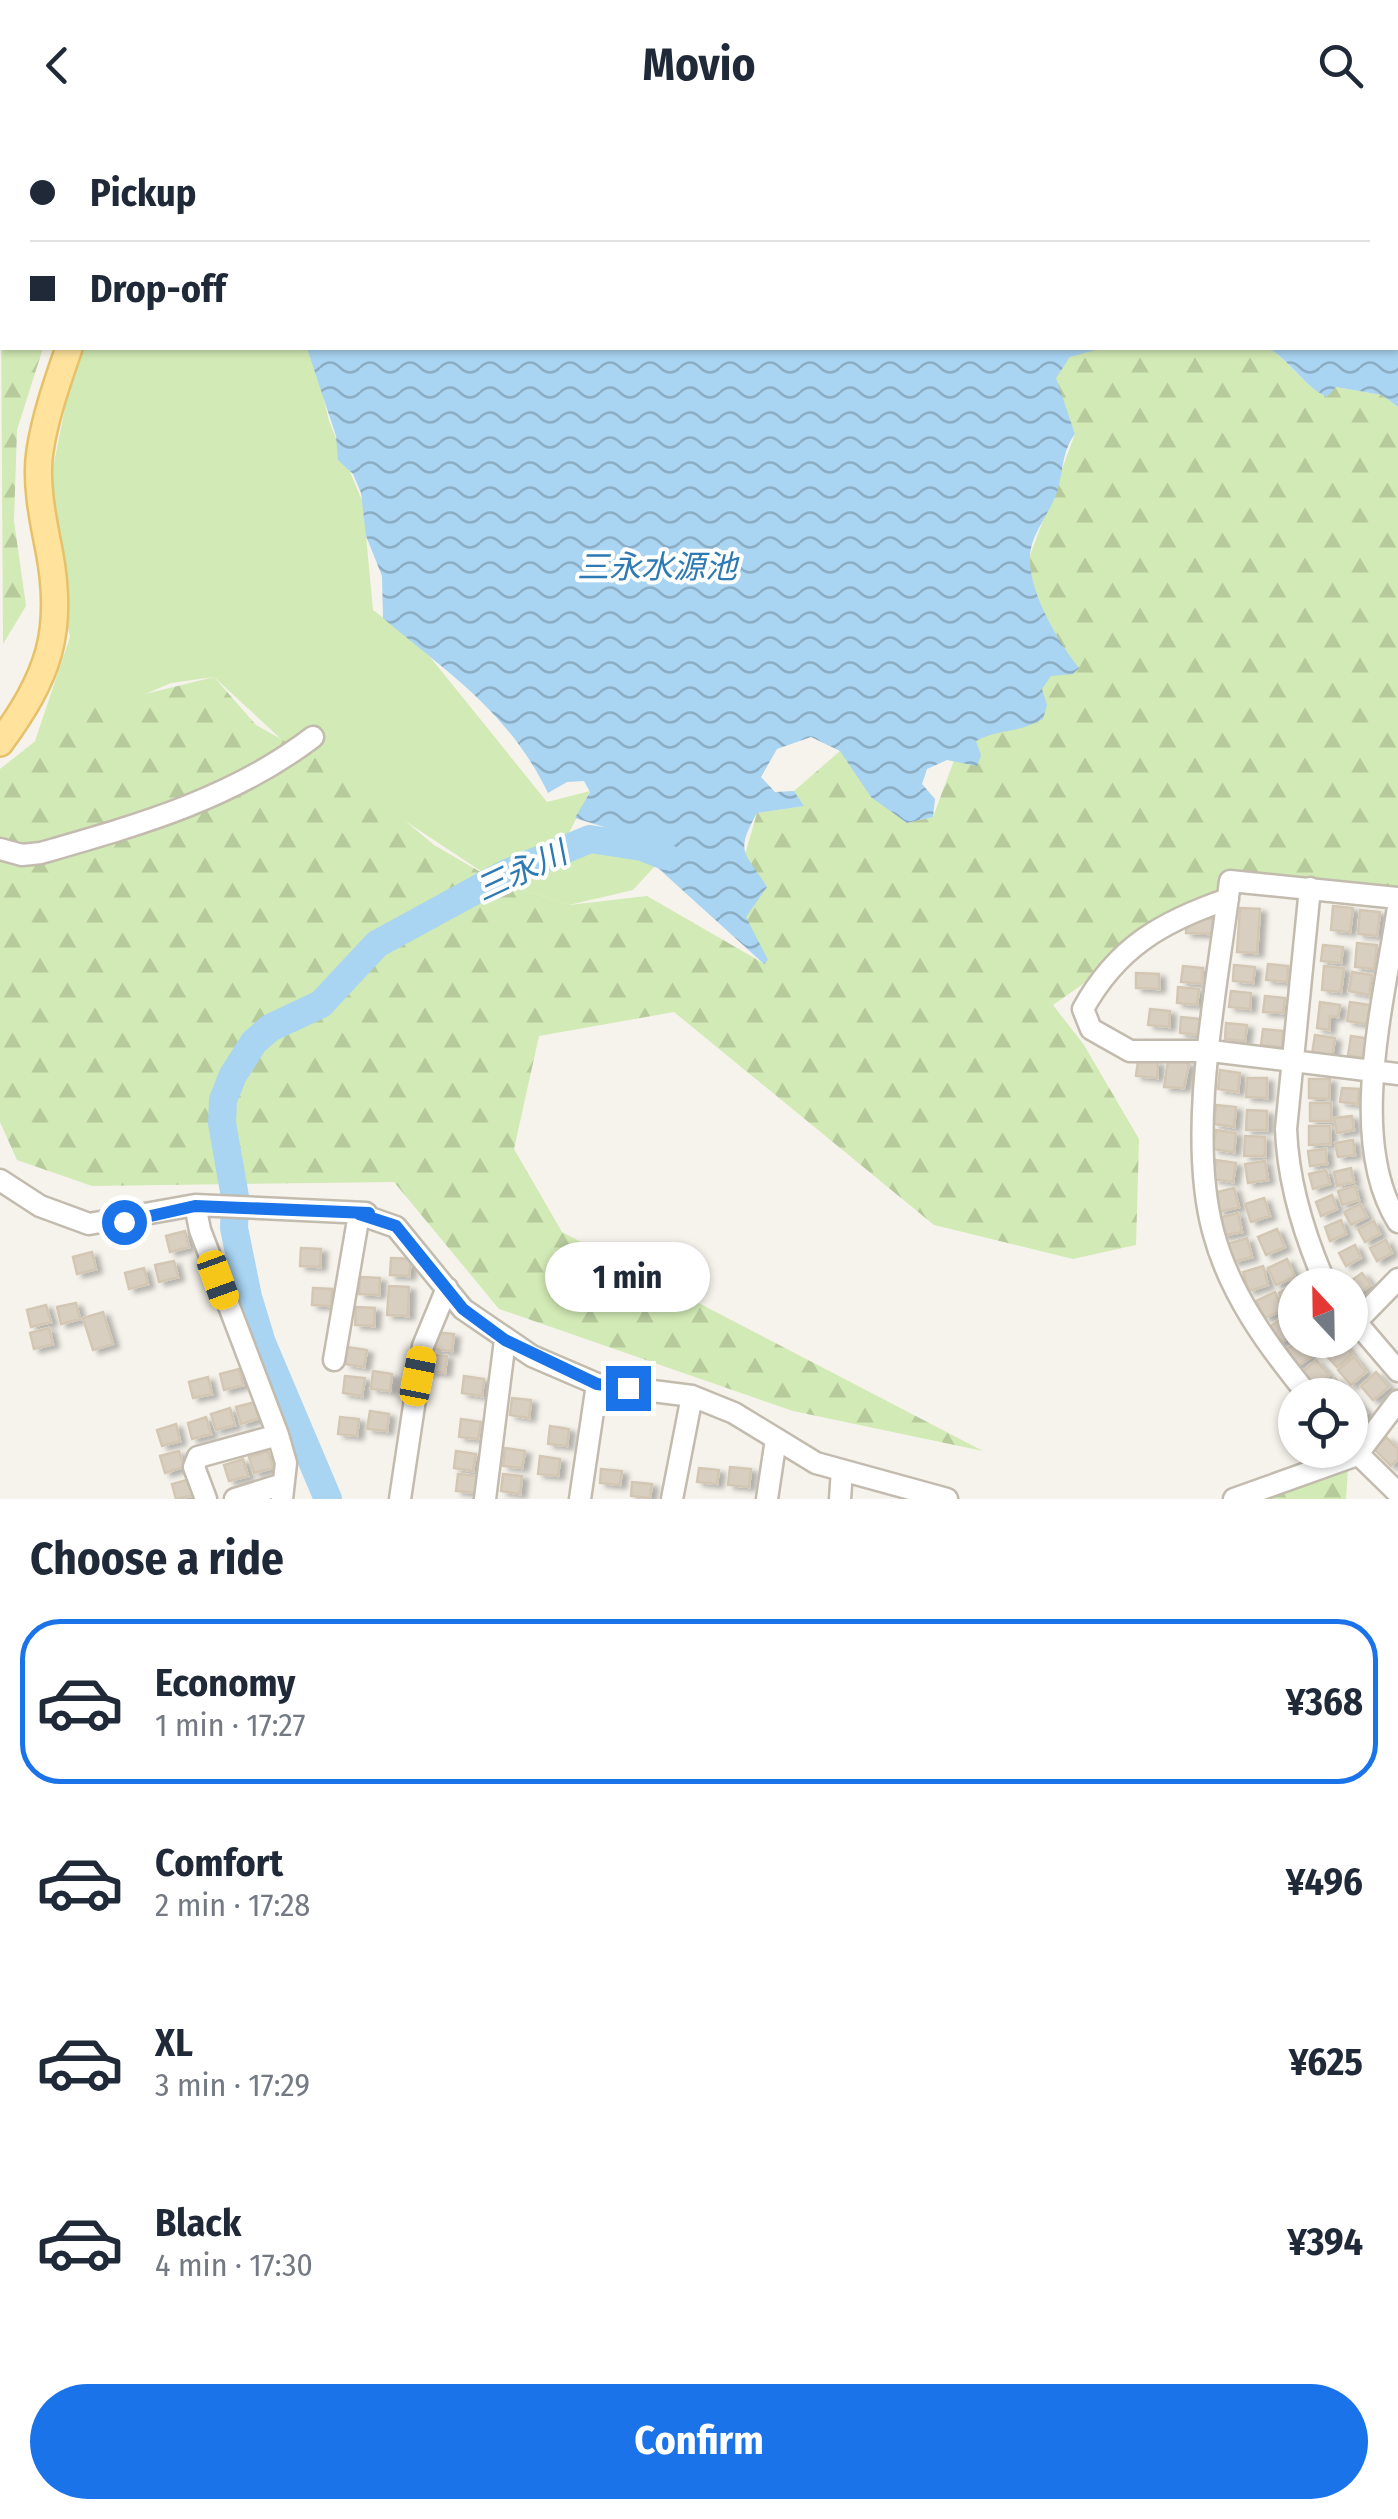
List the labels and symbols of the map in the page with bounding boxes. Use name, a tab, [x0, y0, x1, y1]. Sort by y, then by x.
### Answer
water label: 三永水源池	[577, 548, 740, 586]
water label: 三永川	[469, 832, 575, 909]
route start	[102, 1200, 147, 1245]
callout: 1 min	[546, 1243, 710, 1313]
car	[194, 1247, 242, 1313]
north arrow	[1278, 1268, 1368, 1358]
car	[398, 1344, 438, 1408]
route end	[606, 1366, 651, 1411]

